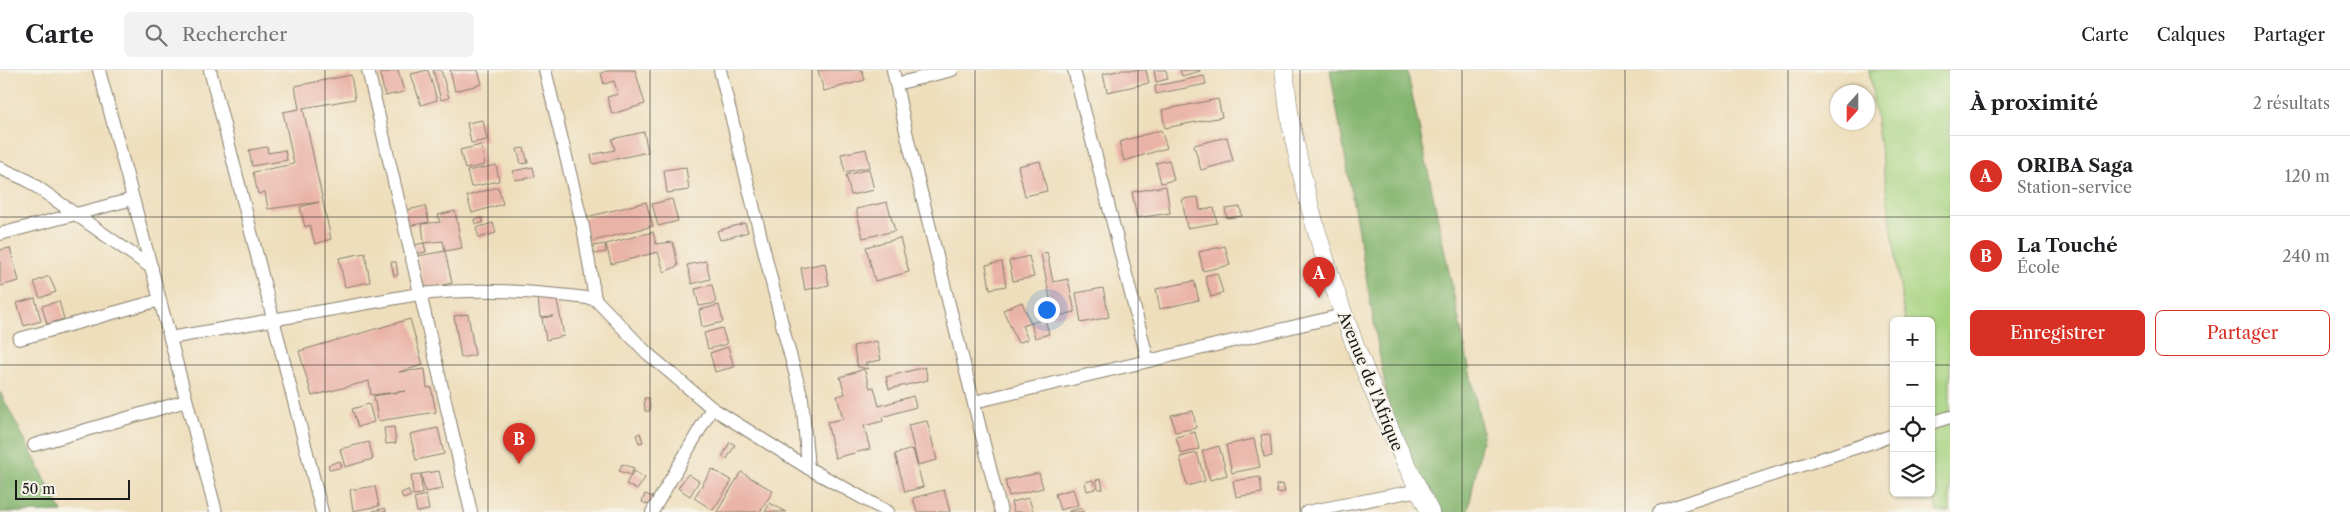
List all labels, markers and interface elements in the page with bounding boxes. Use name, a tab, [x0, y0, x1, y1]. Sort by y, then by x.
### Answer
search box	[124, 12, 474, 57]
text: Carte	[25, 20, 94, 49]
icon: search	[142, 21, 170, 49]
text: Rechercher	[182, 23, 287, 46]
text: Carte	[2081, 24, 2129, 46]
text: Calques	[2157, 24, 2225, 46]
text: Partager	[2253, 24, 2325, 46]
north arrow	[1830, 85, 1875, 130]
text: À proximité	[1970, 90, 2098, 115]
text: 2 résultats	[2253, 93, 2330, 113]
text: ORIBA Saga	[2017, 154, 2133, 177]
text: A	[1980, 166, 1992, 186]
text: 120 m	[2285, 166, 2330, 186]
text: Station-service	[2017, 177, 2132, 197]
text: La Touché	[2017, 234, 2118, 257]
text: B	[1980, 246, 1992, 266]
text: 240 m	[2282, 246, 2330, 266]
pin: A	[1303, 257, 1335, 298]
text: École	[2017, 257, 2060, 277]
your location	[1034, 297, 1060, 323]
street label: Avenue de l'Afrique	[1333, 307, 1408, 454]
button: Enregistrer	[1970, 310, 2145, 356]
button: Partager	[2155, 310, 2330, 356]
map controls	[1890, 317, 1935, 497]
button: +	[1890, 317, 1935, 362]
button: −	[1890, 362, 1935, 407]
button: locate	[1890, 407, 1935, 452]
pin: B	[503, 423, 535, 464]
button: layers	[1890, 452, 1935, 497]
scale bar	[15, 477, 130, 500]
text: 50 m	[22, 480, 55, 498]

